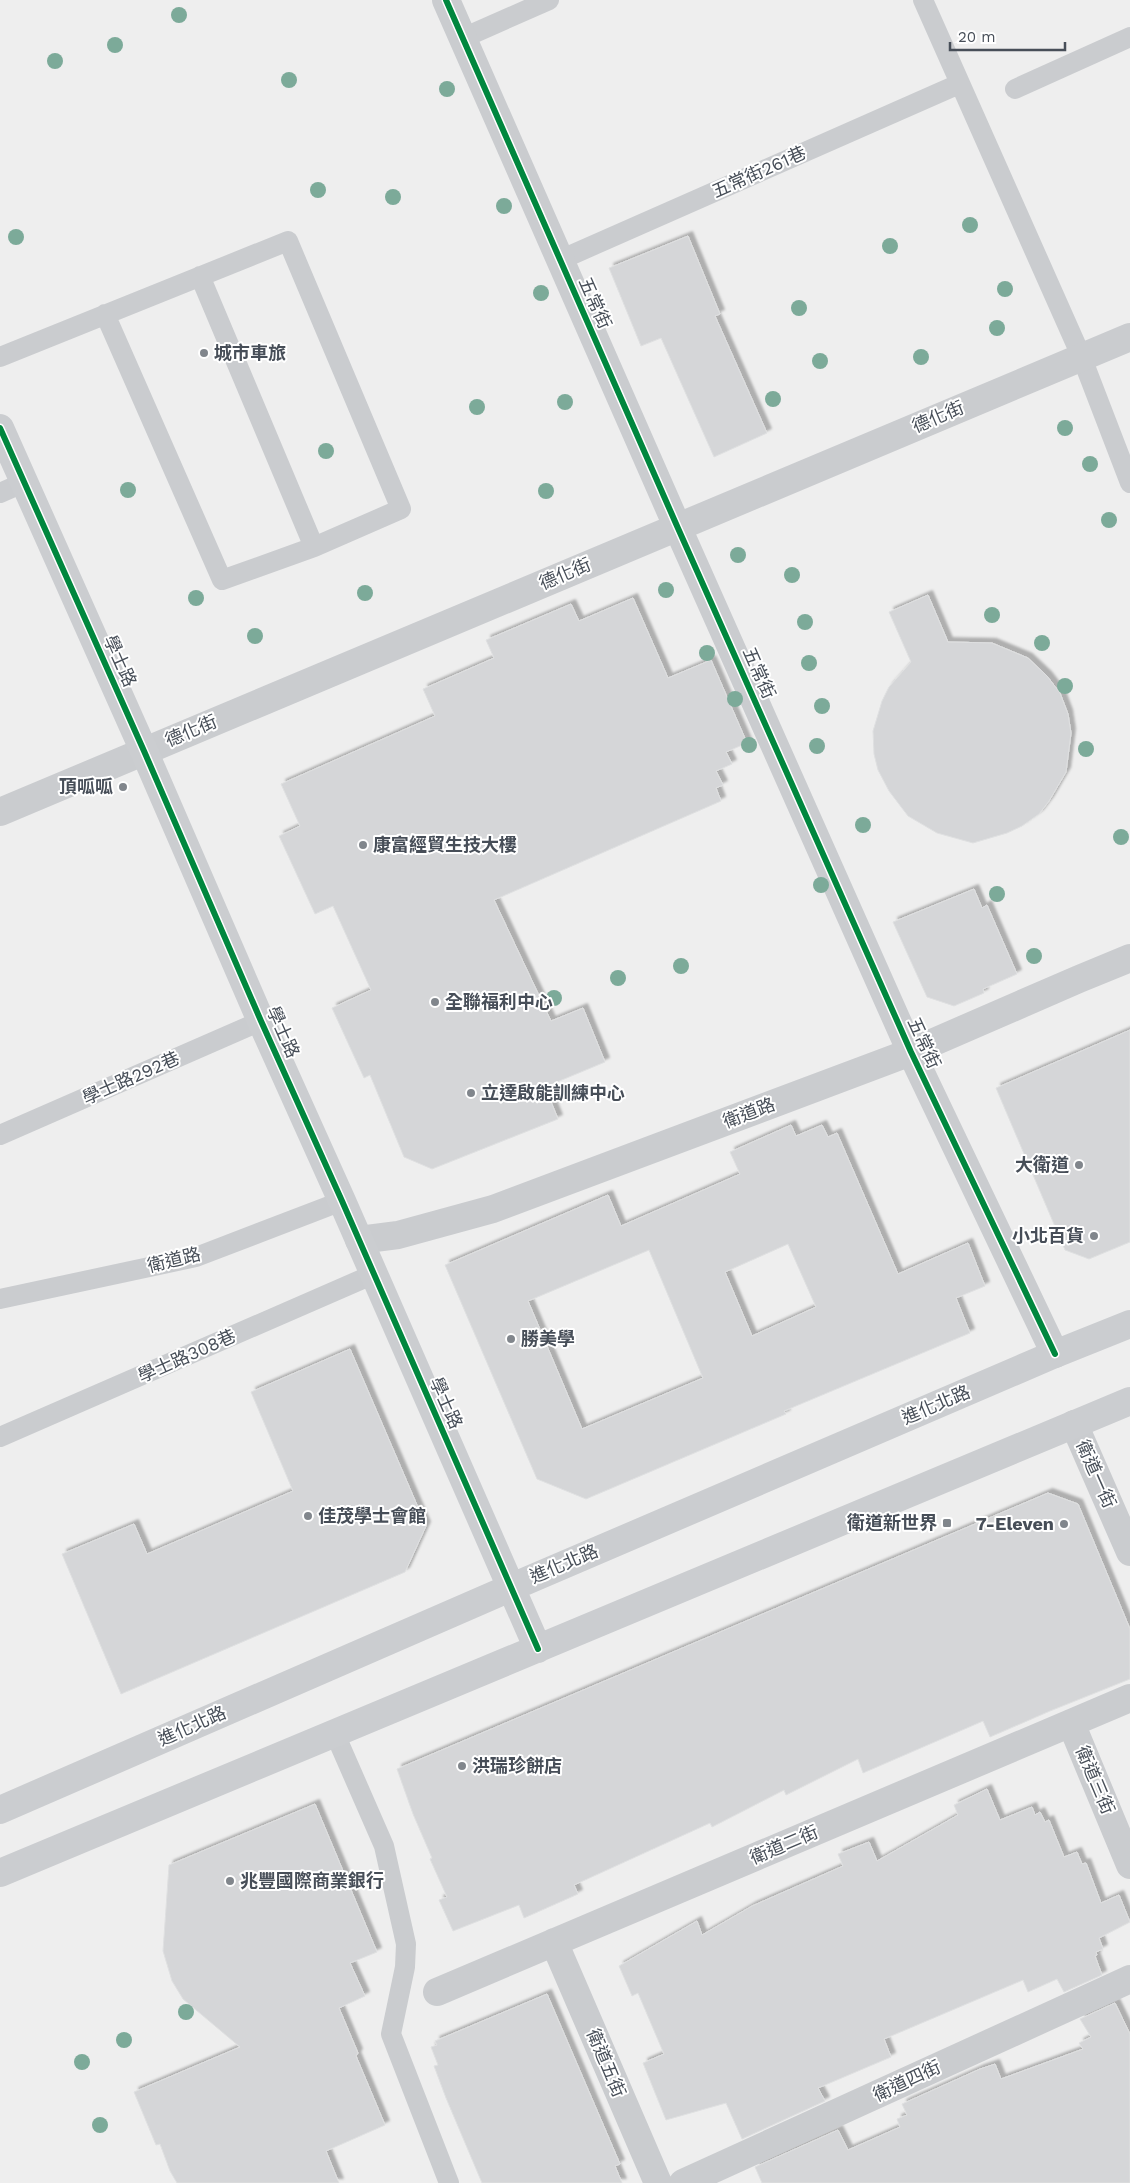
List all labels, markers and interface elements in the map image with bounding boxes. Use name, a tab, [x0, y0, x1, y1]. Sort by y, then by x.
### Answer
scale bar	[950, 20, 1065, 52]
text: 20 m	[958, 28, 996, 46]
street label: 五常街261巷	[709, 142, 809, 202]
street label: 五常街	[575, 274, 616, 332]
place label: 城市車旅	[214, 342, 286, 363]
marker: 城市車旅	[198, 347, 210, 359]
street label: 德化街	[909, 396, 967, 437]
street label: 德化街	[536, 553, 594, 594]
street label: 學士路	[100, 632, 141, 690]
street label: 五常街	[739, 644, 780, 702]
street label: 德化街	[162, 710, 220, 751]
place label: 頂呱呱	[59, 776, 113, 797]
marker: 頂呱呱	[117, 781, 129, 793]
place label: 康富經貿生技大樓	[373, 834, 517, 855]
marker: 康富經貿生技大樓	[357, 839, 369, 851]
place label: 全聯福利中心	[445, 991, 553, 1012]
marker: 全聯福利中心	[429, 996, 441, 1008]
street label: 學士路	[263, 1003, 304, 1061]
street label: 五常街	[904, 1014, 945, 1072]
street label: 學士路292巷	[79, 1047, 183, 1108]
place label: 立達啟能訓練中心	[481, 1082, 625, 1103]
marker: 立達啟能訓練中心	[465, 1087, 477, 1099]
street label: 衛道路	[720, 1093, 778, 1132]
place label: 大衛道	[1015, 1154, 1069, 1175]
marker: 大衛道	[1073, 1159, 1085, 1171]
place label: 小北百貨	[1012, 1225, 1084, 1246]
marker: 小北百貨	[1088, 1230, 1100, 1242]
street label: 衛道路	[145, 1243, 203, 1276]
street label: 學士路308巷	[135, 1325, 239, 1386]
place label: 勝美學	[521, 1328, 575, 1349]
marker: 勝美學	[505, 1333, 517, 1345]
street label: 學士路	[426, 1374, 467, 1432]
street label: 進化北路	[899, 1381, 973, 1428]
street label: 衛道一街	[1072, 1437, 1121, 1511]
place label: 佳茂學士會館	[318, 1505, 426, 1526]
marker: 佳茂學士會館	[302, 1510, 314, 1522]
place label: 衛道新世界	[846, 1512, 937, 1533]
place label: 7-Eleven	[976, 1513, 1054, 1534]
marker: 衛道新世界	[941, 1517, 953, 1529]
marker: 7-Eleven	[1058, 1518, 1070, 1530]
street label: 進化北路	[527, 1540, 601, 1587]
street label: 進化北路	[155, 1701, 229, 1750]
street label: 衛道三街	[1072, 1743, 1119, 1817]
place label: 洪瑞珍餅店	[472, 1755, 562, 1776]
marker: 洪瑞珍餅店	[456, 1760, 468, 1772]
street label: 衛道二街	[747, 1821, 821, 1868]
place label: 兆豐國際商業銀行	[240, 1870, 384, 1891]
marker: 兆豐國際商業銀行	[224, 1875, 236, 1887]
street label: 衛道五街	[583, 2026, 630, 2100]
street label: 衛道四街	[870, 2056, 944, 2105]

